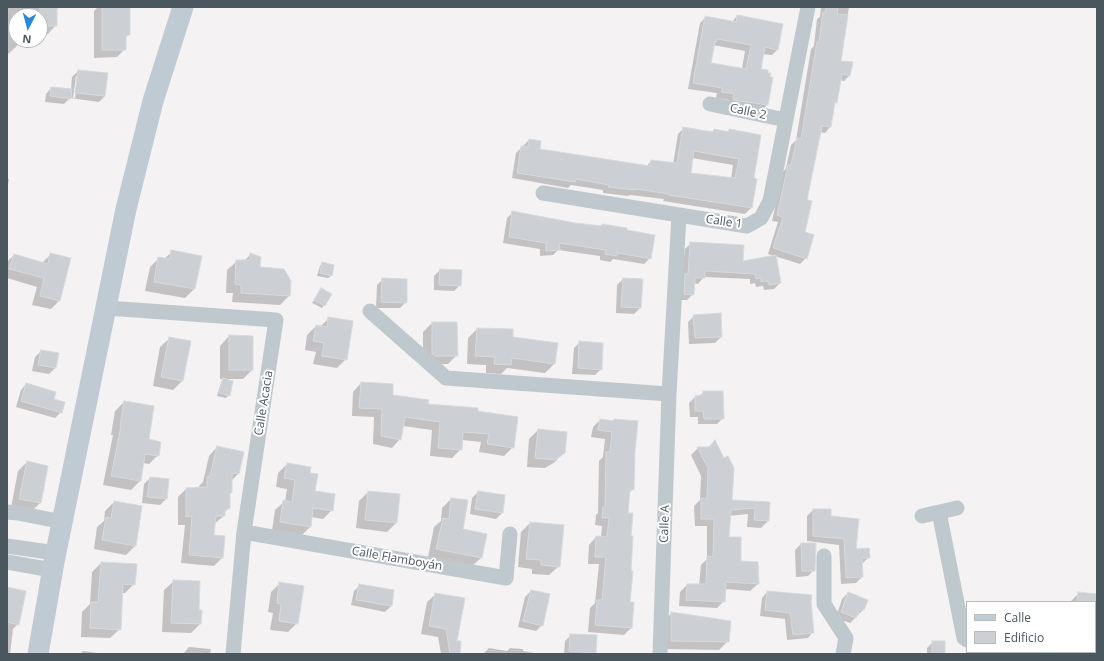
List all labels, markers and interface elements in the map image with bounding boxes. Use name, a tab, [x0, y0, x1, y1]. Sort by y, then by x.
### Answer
north arrow	[8, 8, 48, 48]
text: N	[22, 32, 32, 47]
street label: Calle 2	[728, 101, 768, 123]
street label: Calle 1	[705, 212, 743, 232]
street label: Calle Acacia	[252, 369, 276, 437]
street label: Calle A	[657, 505, 673, 543]
street label: Calle Flamboyán	[351, 544, 443, 574]
legend	[966, 601, 1096, 653]
text: Calle	[1004, 609, 1031, 626]
text: Edificio	[1004, 629, 1044, 646]

